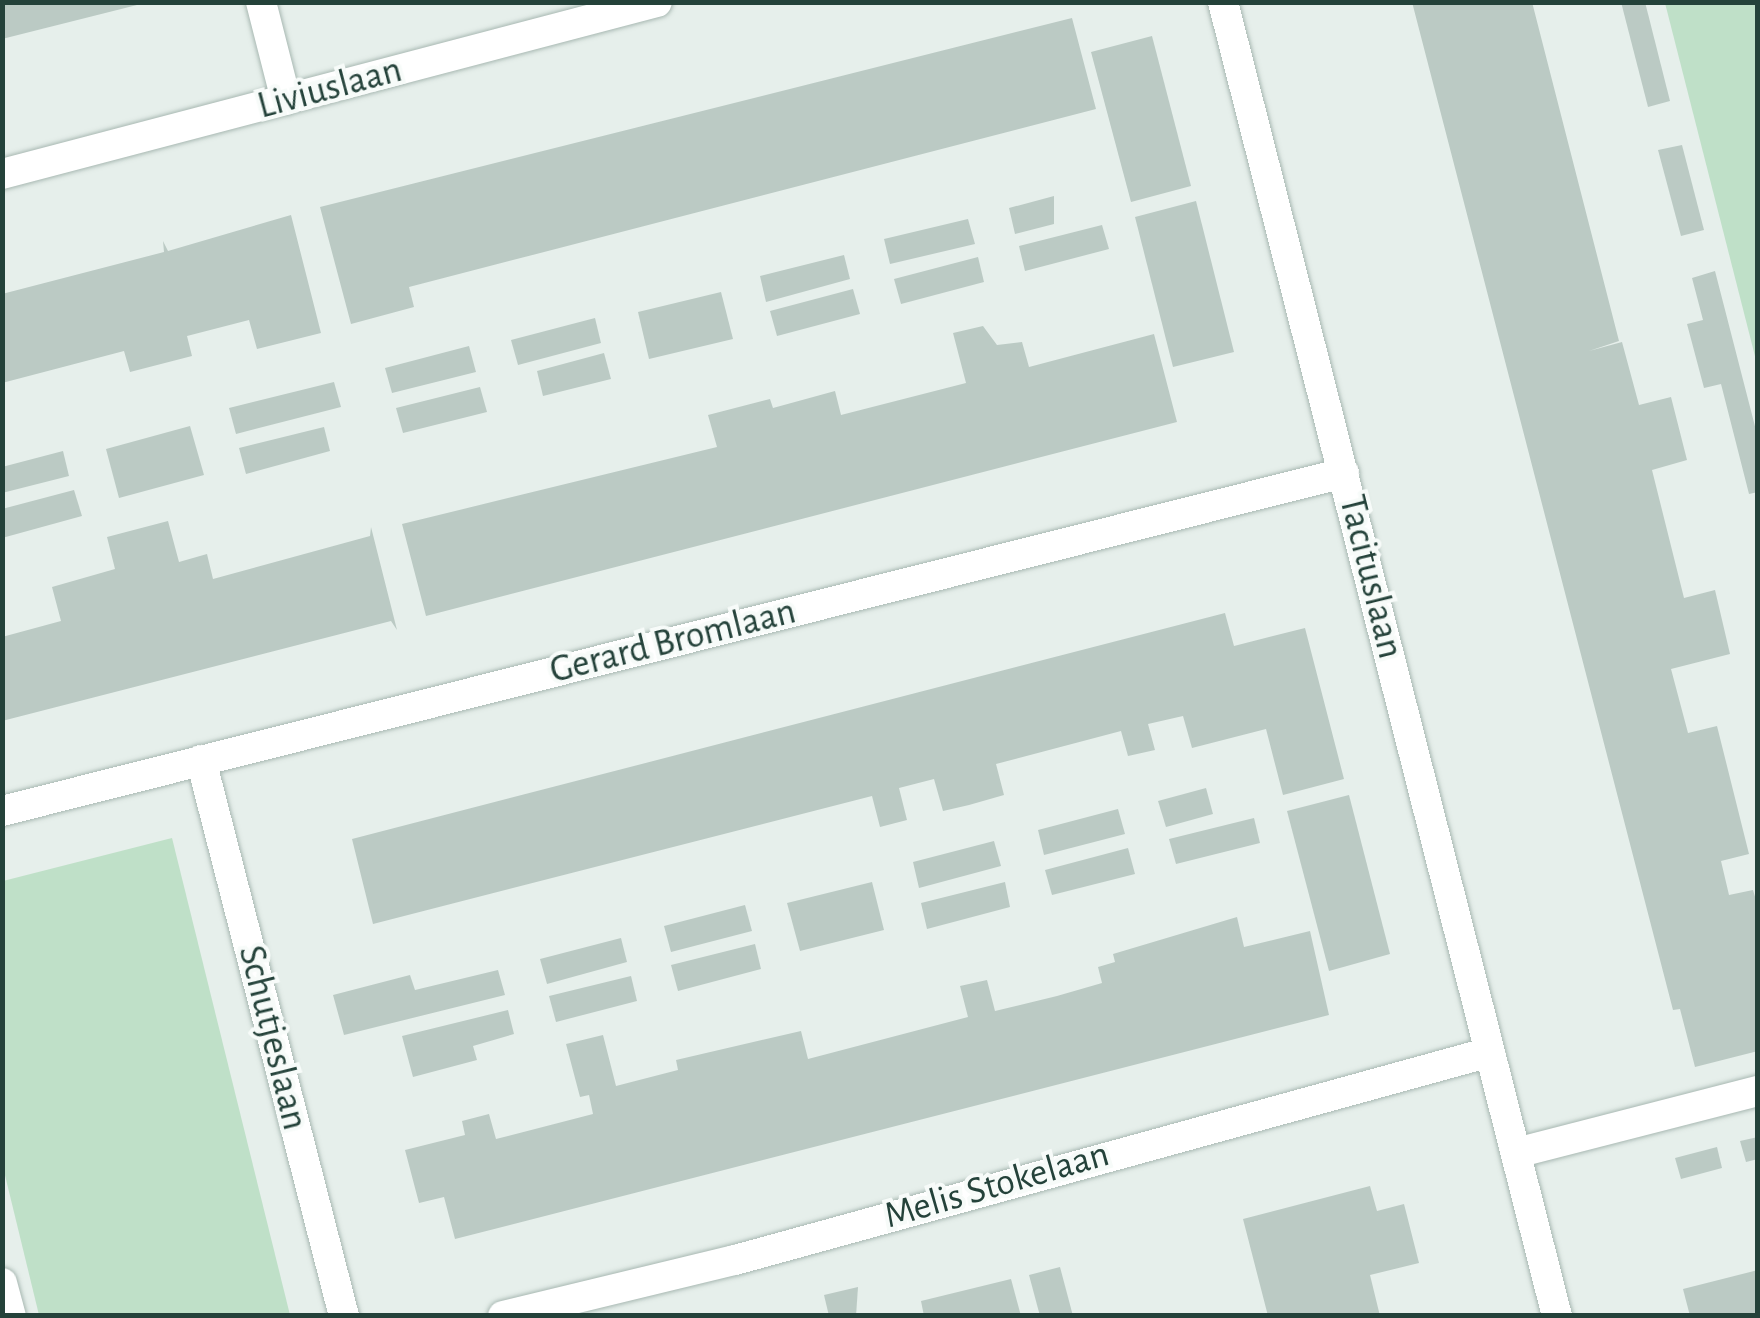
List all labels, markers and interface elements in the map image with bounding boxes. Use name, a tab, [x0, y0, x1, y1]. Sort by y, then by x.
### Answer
street label: Liviuslaan	[253, 48, 407, 130]
street label: Tacituslaan	[1328, 491, 1412, 663]
street label: Gerard Bromlaan	[545, 589, 801, 695]
street label: Schutjeslaan	[227, 941, 317, 1135]
street label: Melis Stokelaan	[879, 1132, 1115, 1240]

